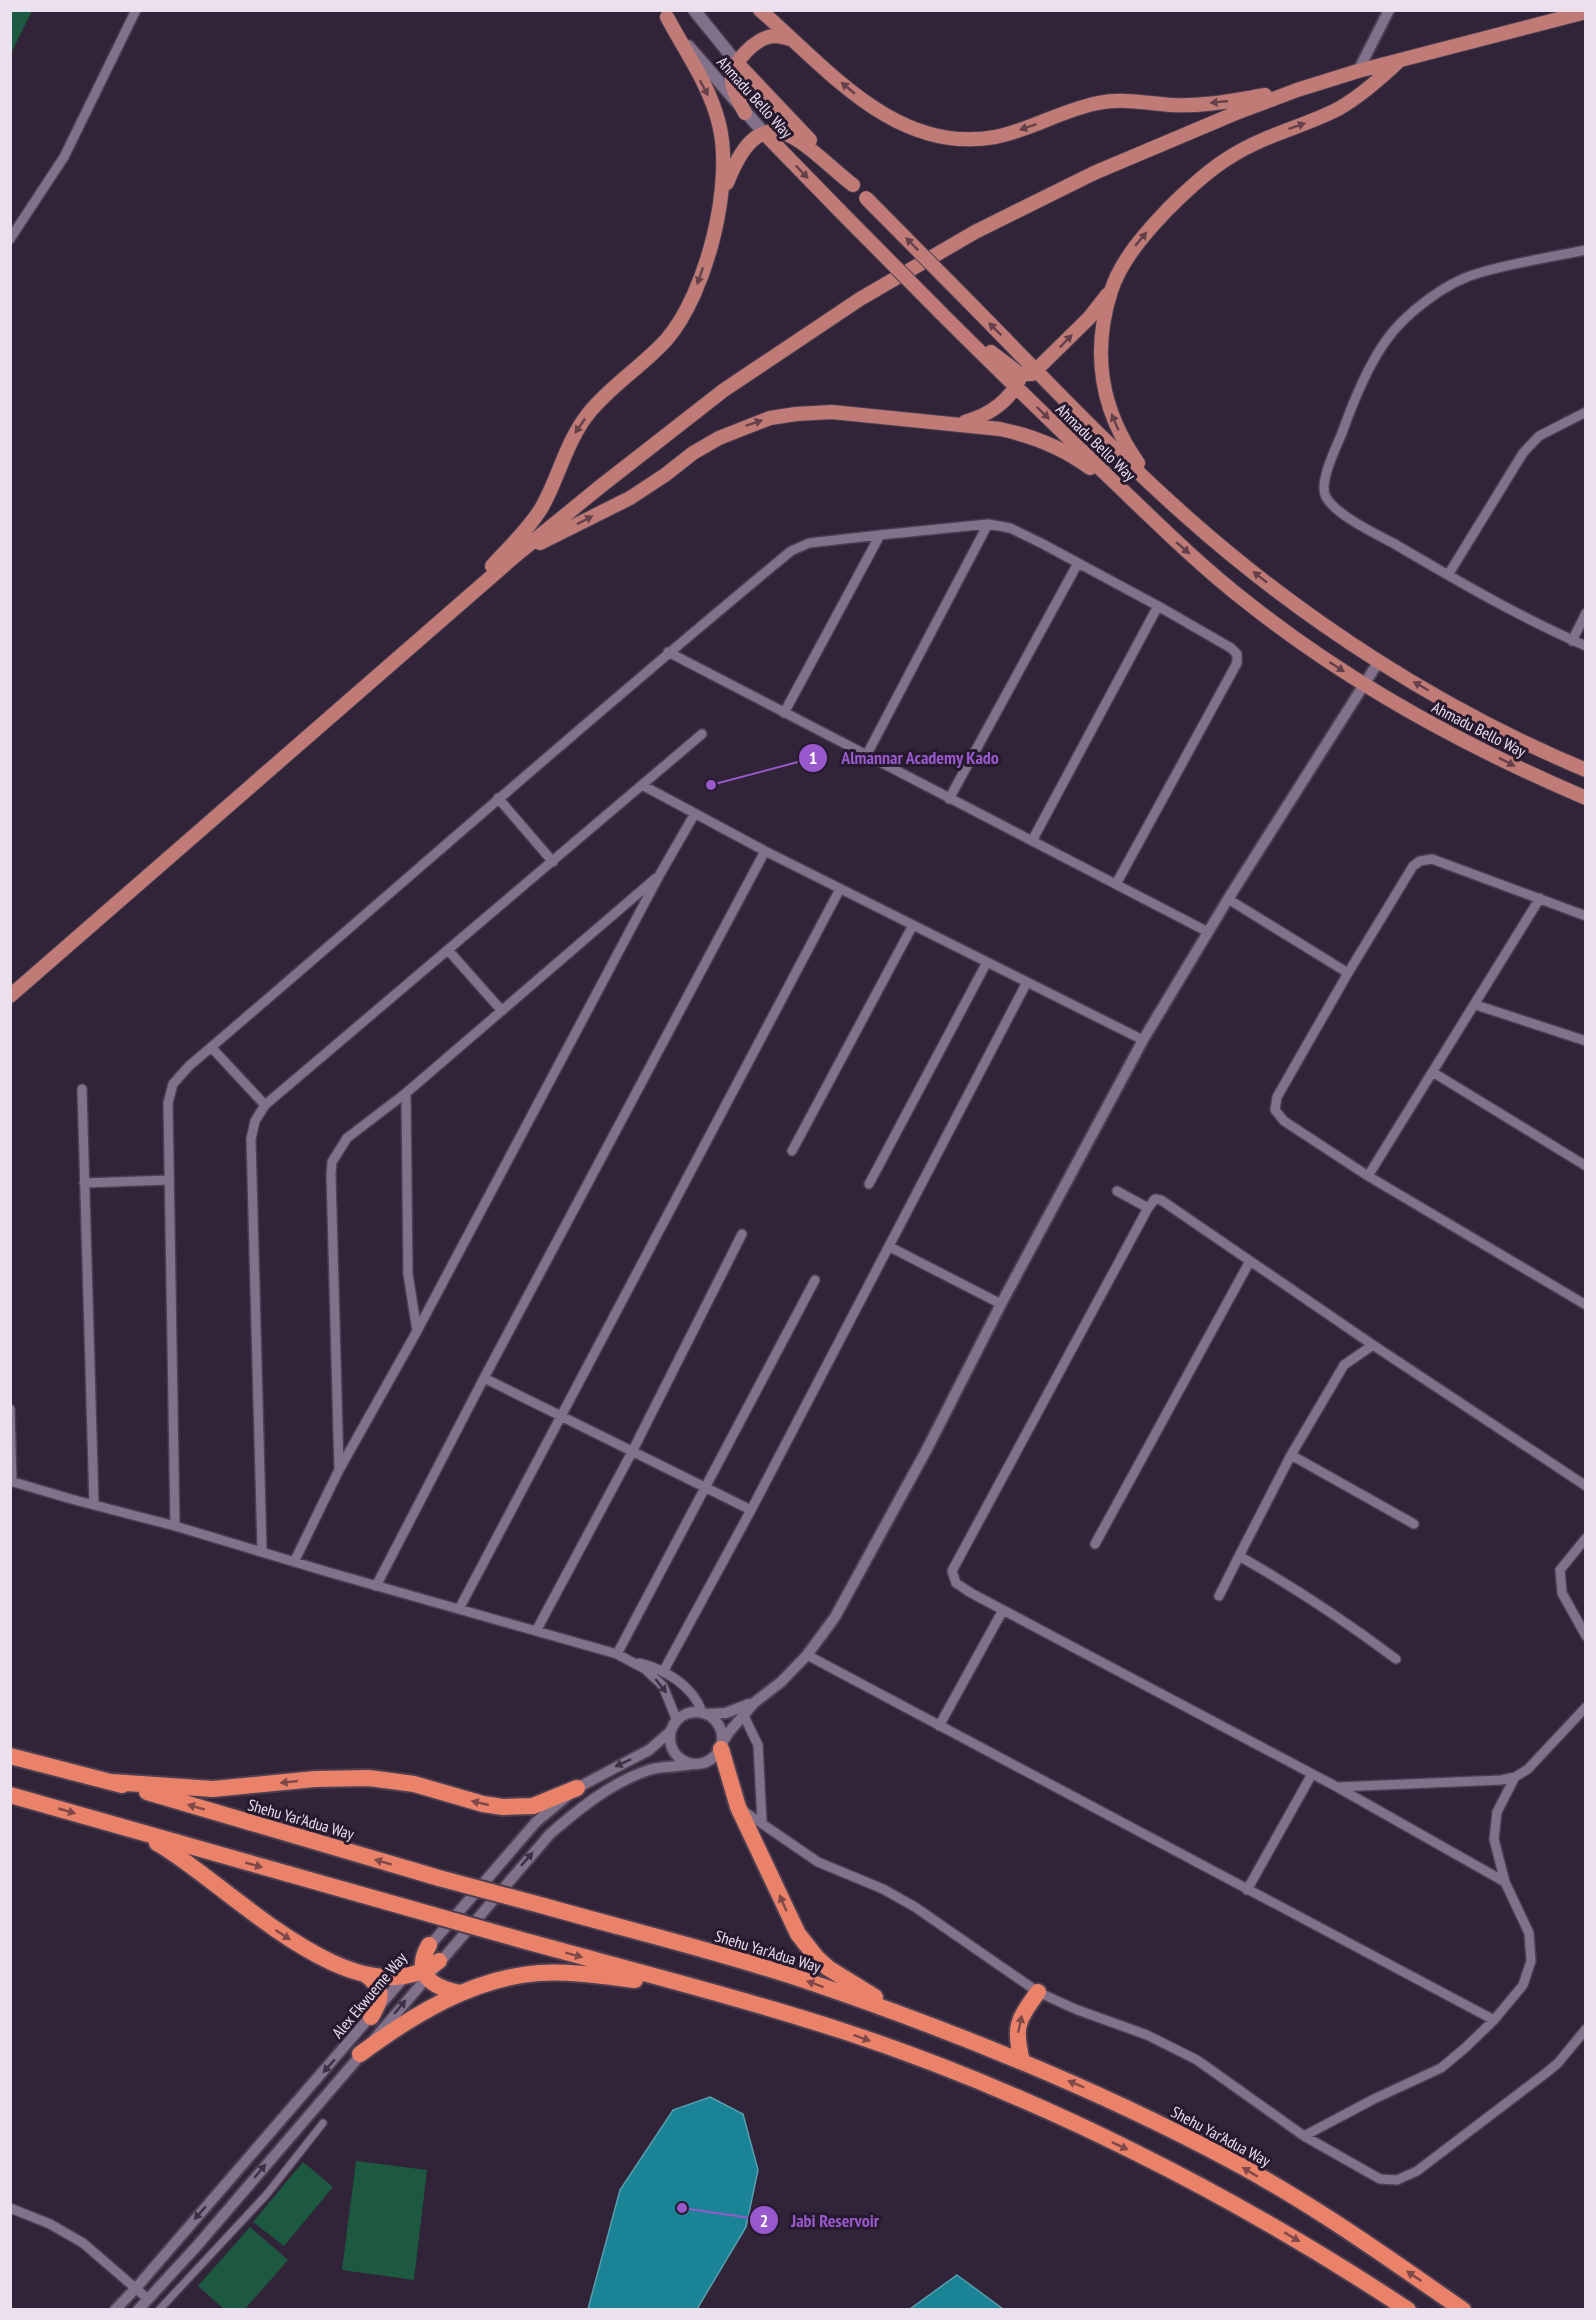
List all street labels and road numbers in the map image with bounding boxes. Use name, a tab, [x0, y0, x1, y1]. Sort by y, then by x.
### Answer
street label: Ahmadu Bello Way	[713, 52, 797, 142]
street label: Ahmadu Bello Way	[1052, 399, 1140, 485]
street label: Ahmadu Bello Way	[1429, 697, 1529, 761]
street label: Shehu Yar'Adua Way	[246, 1794, 356, 1844]
street label: Shehu Yar'Adua Way	[713, 1925, 823, 1977]
street label: Alex Ekwueme Way	[327, 1948, 411, 2042]
street label: Shehu Yar'Adua Way	[1168, 2101, 1274, 2171]

